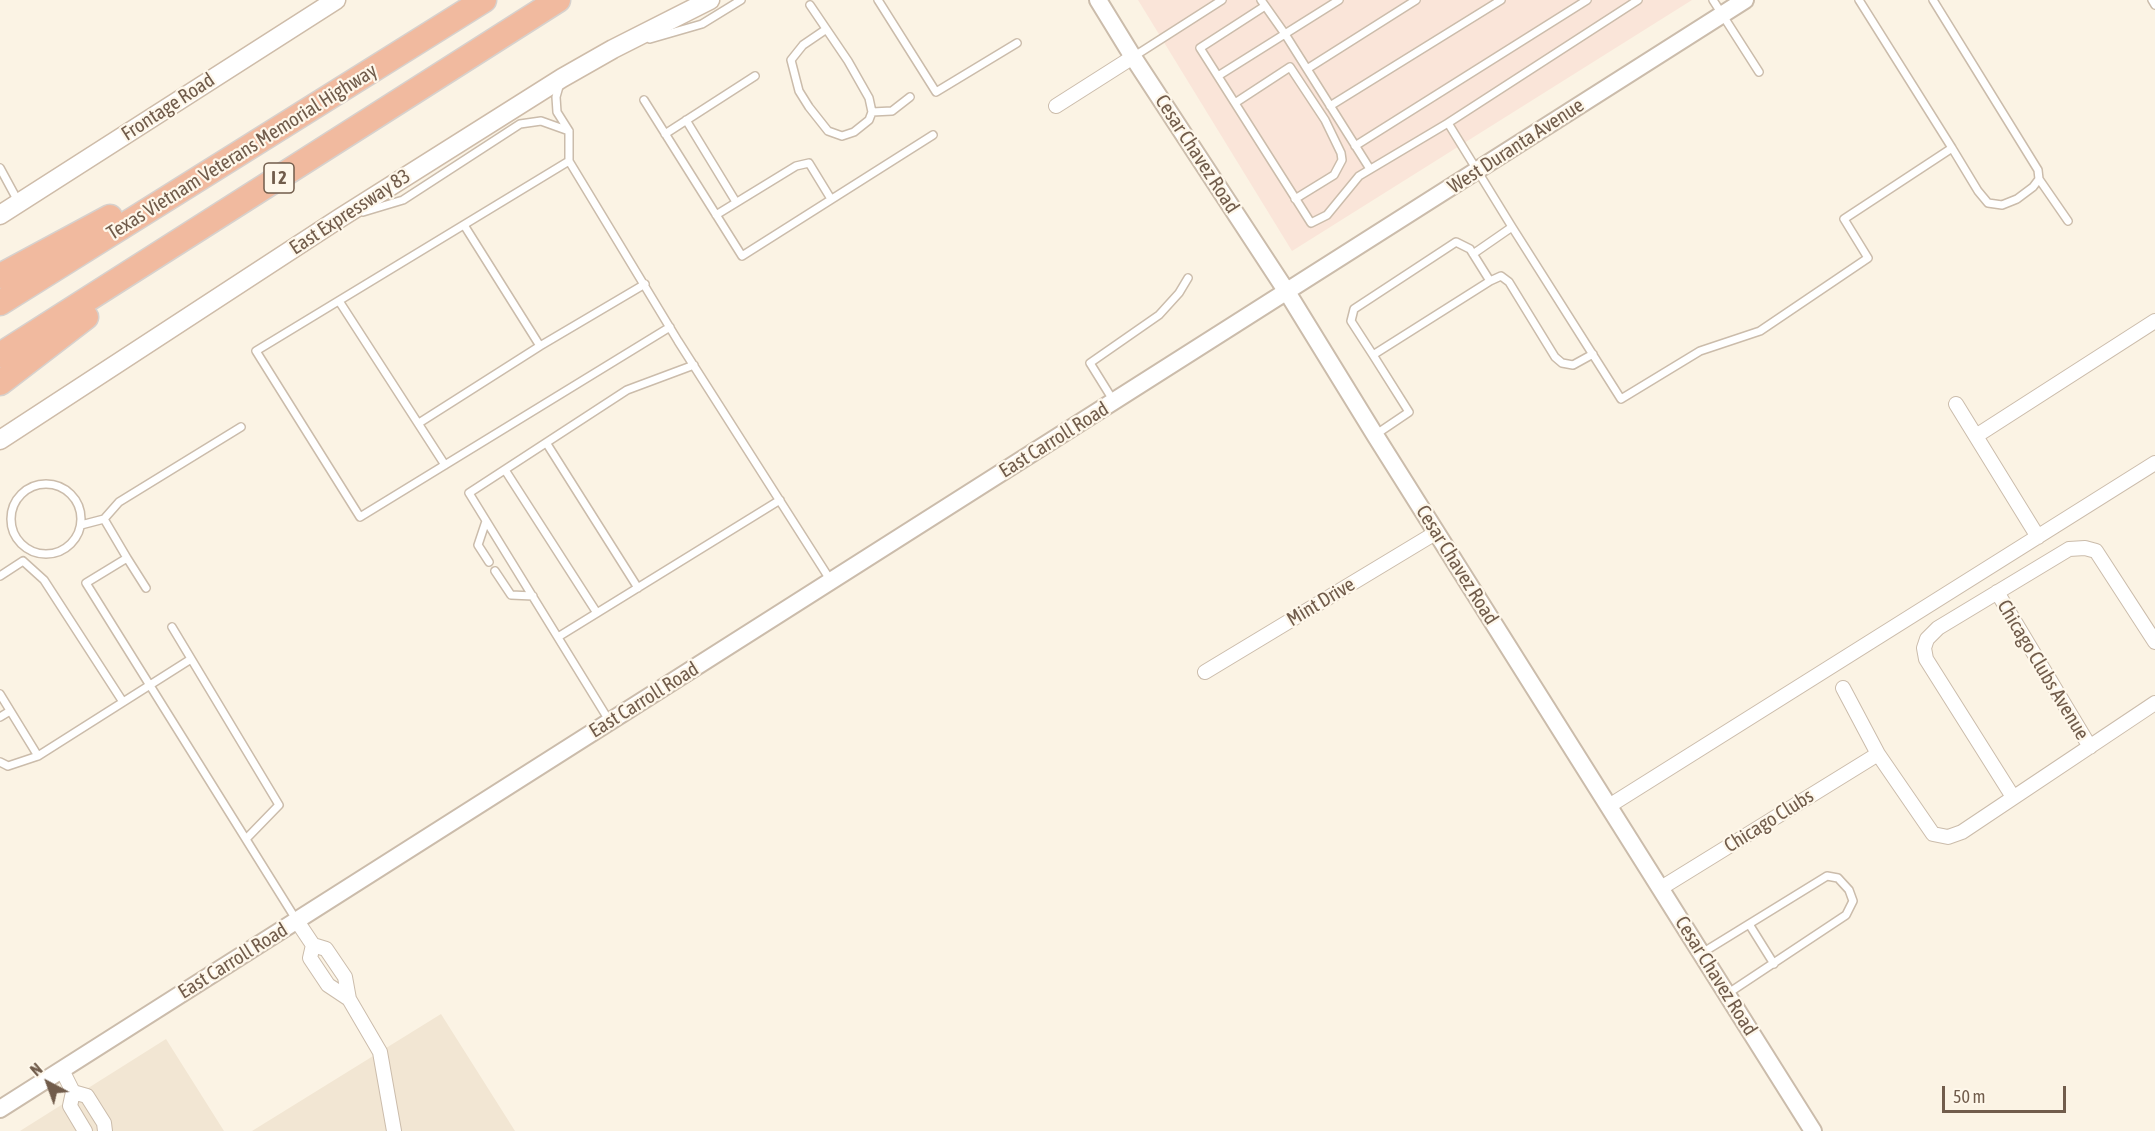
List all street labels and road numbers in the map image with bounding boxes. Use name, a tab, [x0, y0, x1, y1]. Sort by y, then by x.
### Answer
street label: Texas Vietnam Veterans Memorial Highway	[102, 59, 382, 245]
street label: Frontage Road	[117, 68, 219, 146]
street label: Cesar Chavez Road	[1150, 90, 1244, 218]
street label: West Duranta Avenue	[1444, 93, 1588, 199]
road number: I 2	[264, 163, 294, 193]
street label: East Expressway 83	[285, 164, 415, 260]
street label: East Carroll Road	[995, 397, 1113, 483]
street label: Cesar Chavez Road	[1411, 501, 1503, 629]
street label: Mint Drive	[1283, 572, 1359, 632]
street label: Chicago Clubs Avenue	[1992, 596, 2094, 744]
street label: East Carroll Road	[585, 657, 703, 743]
street label: Chicago Clubs	[1720, 784, 1818, 858]
street label: Cesar Chavez Road	[1670, 912, 1762, 1040]
street label: East Carroll Road	[174, 918, 292, 1004]

